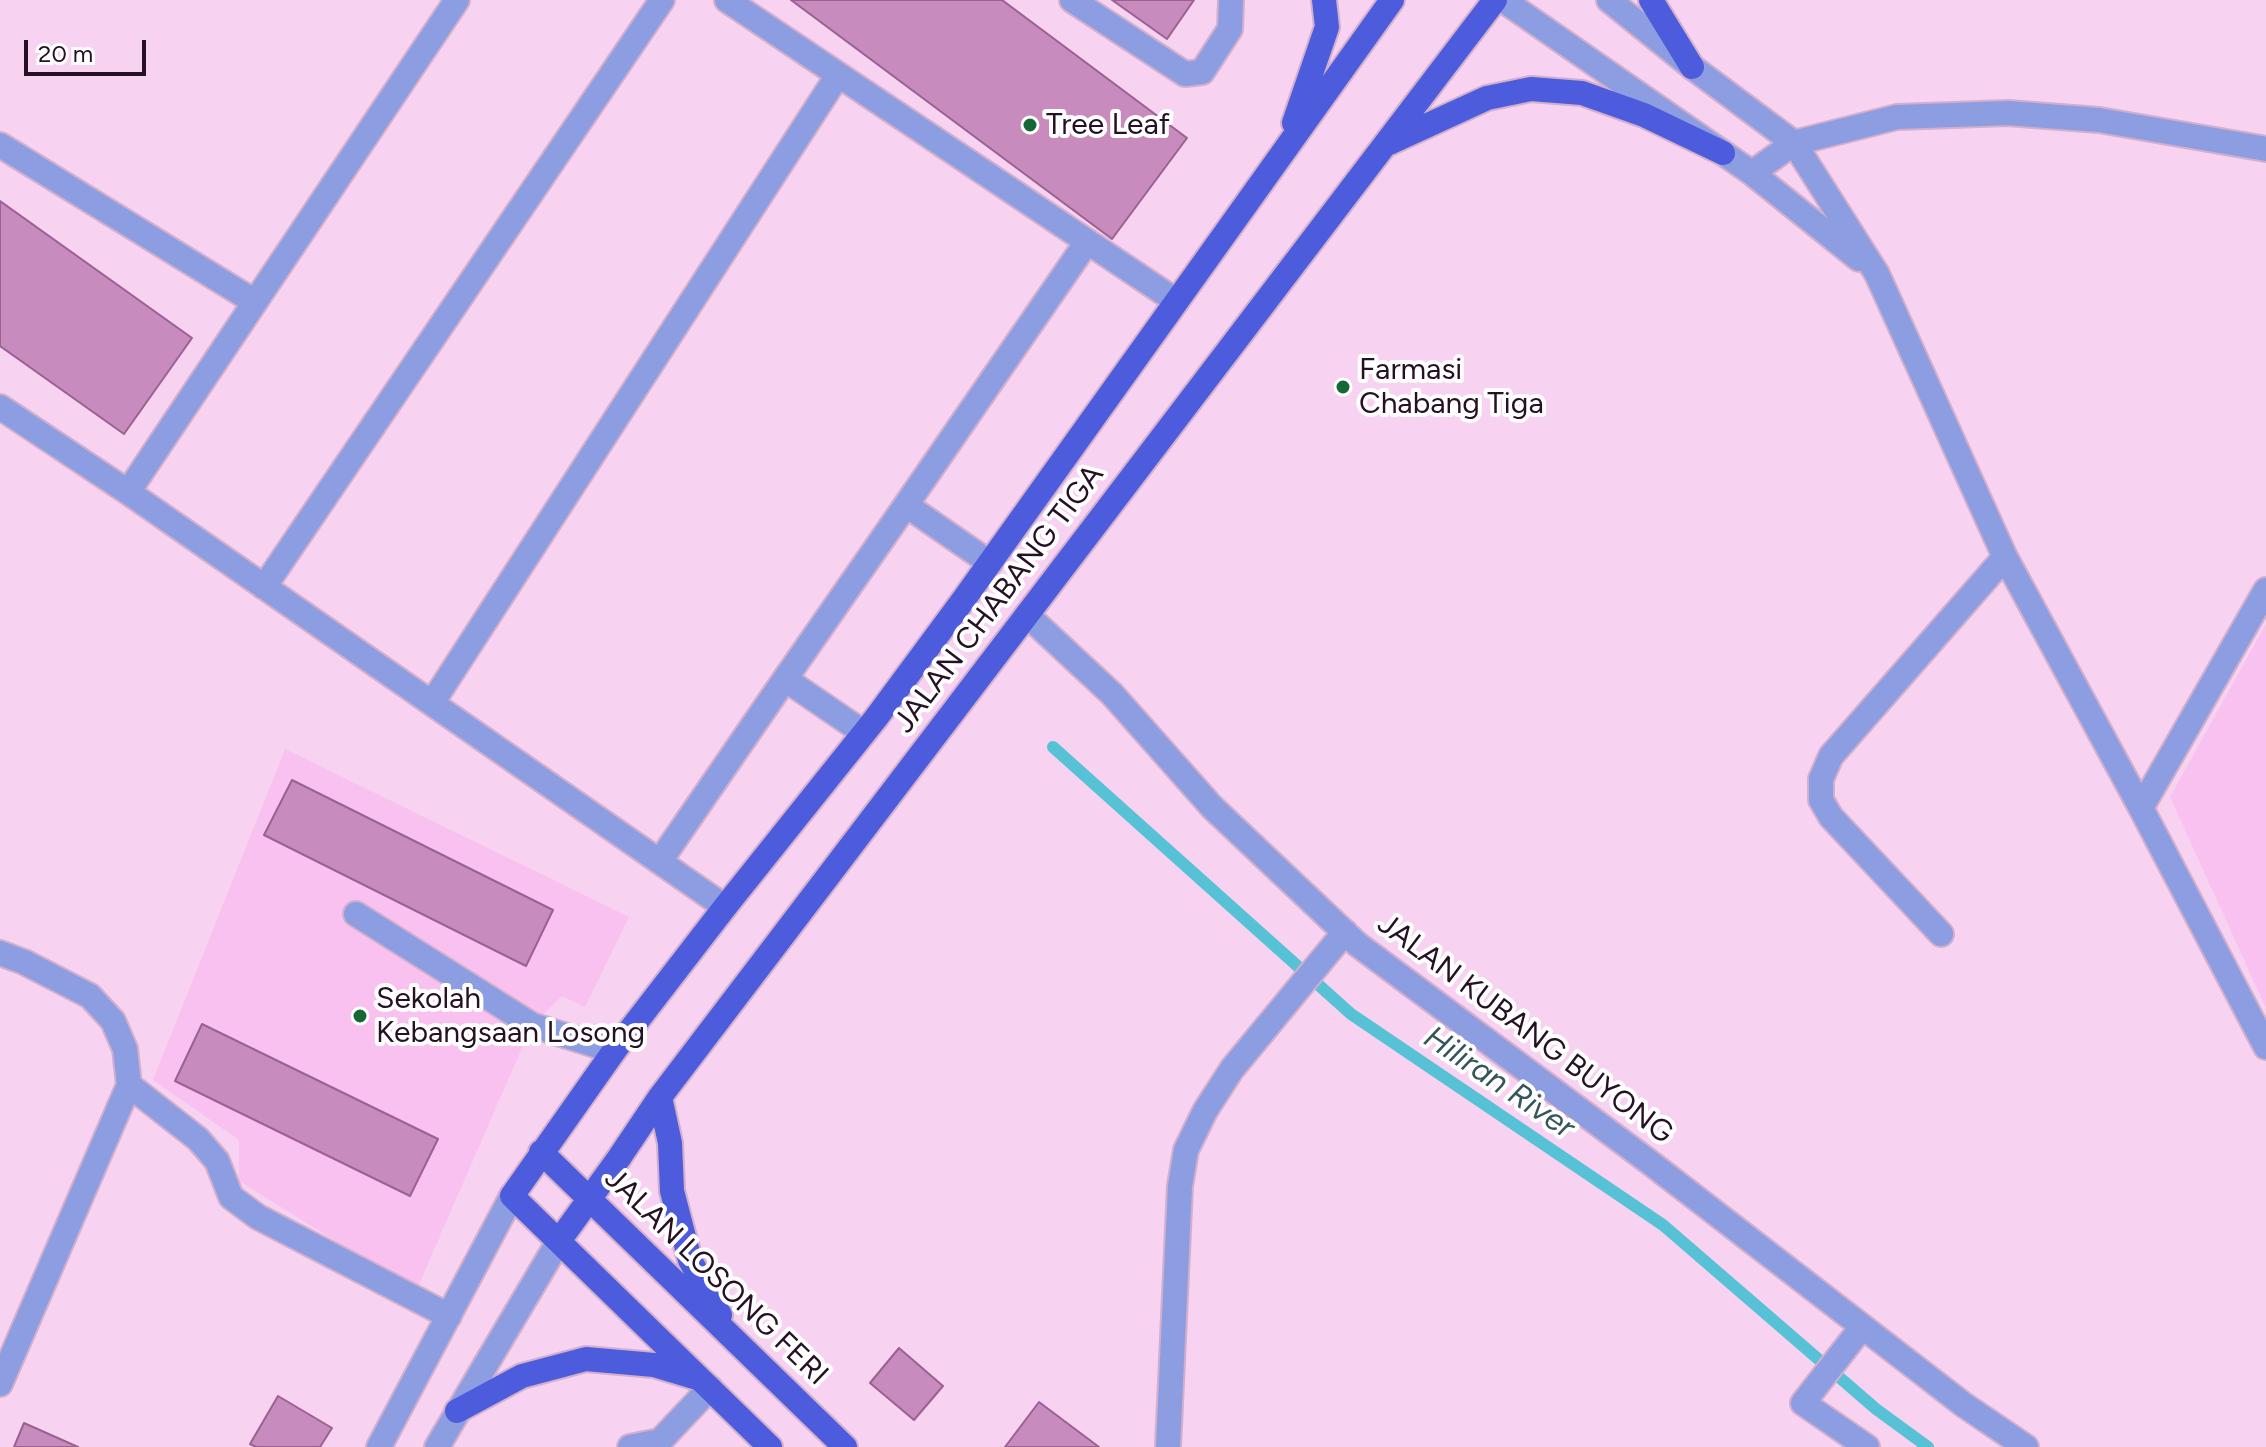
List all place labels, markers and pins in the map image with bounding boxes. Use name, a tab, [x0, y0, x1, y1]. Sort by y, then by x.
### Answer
place label: Tree Leaf	[1046, 107, 1170, 143]
marker: Tree Leaf	[1021, 116, 1039, 134]
place label: Farmasi Chabang Tiga	[1359, 352, 1544, 422]
marker: Farmasi Chabang Tiga	[1334, 378, 1352, 396]
place label: Sekolah Kebangsaan Losong	[376, 981, 645, 1052]
marker: Sekolah Kebangsaan Losong	[351, 1007, 369, 1025]

